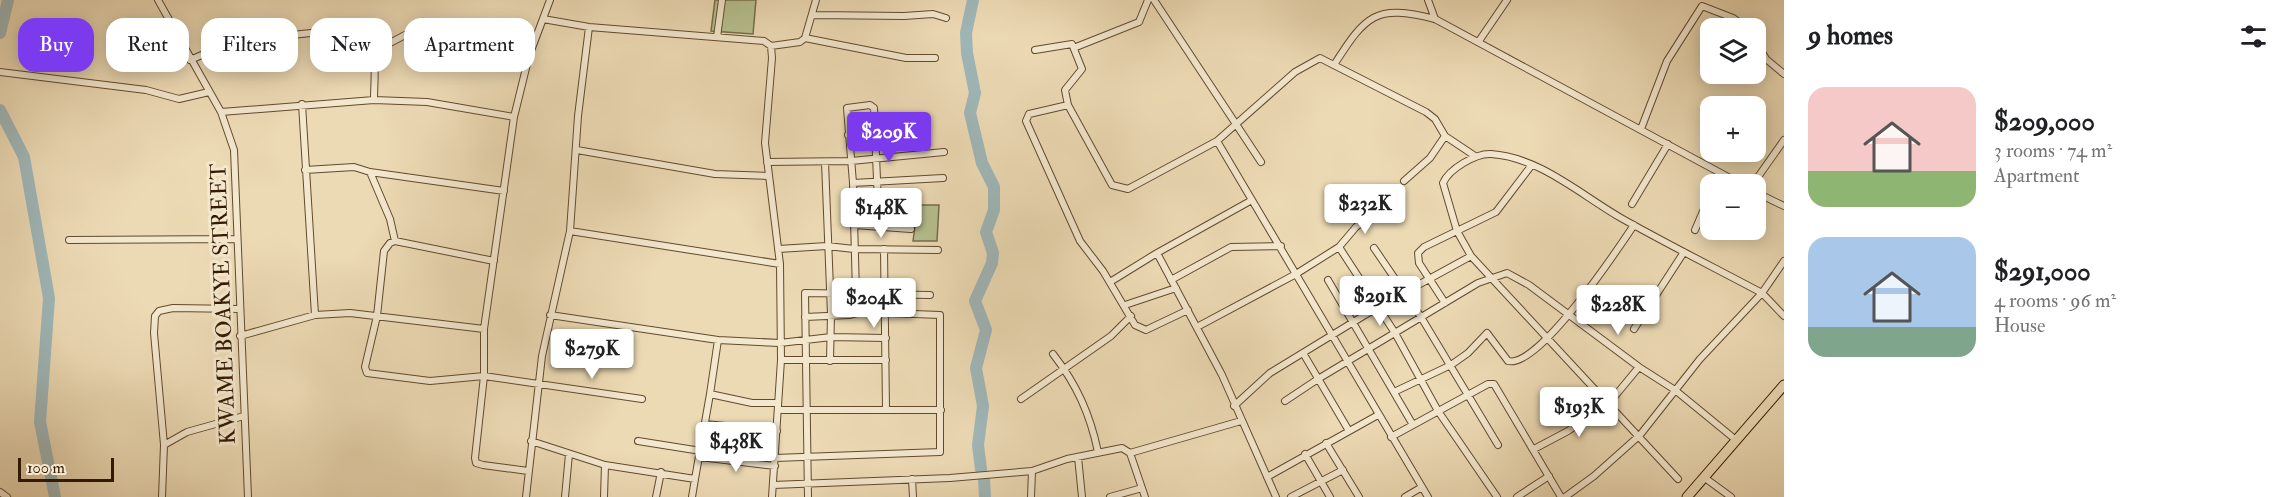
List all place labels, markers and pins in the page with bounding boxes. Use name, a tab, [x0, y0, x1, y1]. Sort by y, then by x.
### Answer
pin: $209K	[847, 112, 931, 163]
pin: $232K	[1323, 184, 1407, 235]
pin: $148K	[839, 188, 923, 239]
pin: $291K	[1338, 276, 1422, 327]
pin: $204K	[832, 278, 916, 329]
pin: $228K	[1576, 285, 1660, 336]
pin: $279K	[550, 329, 634, 380]
pin: $193K	[1537, 387, 1621, 438]
pin: $438K	[694, 422, 778, 473]

